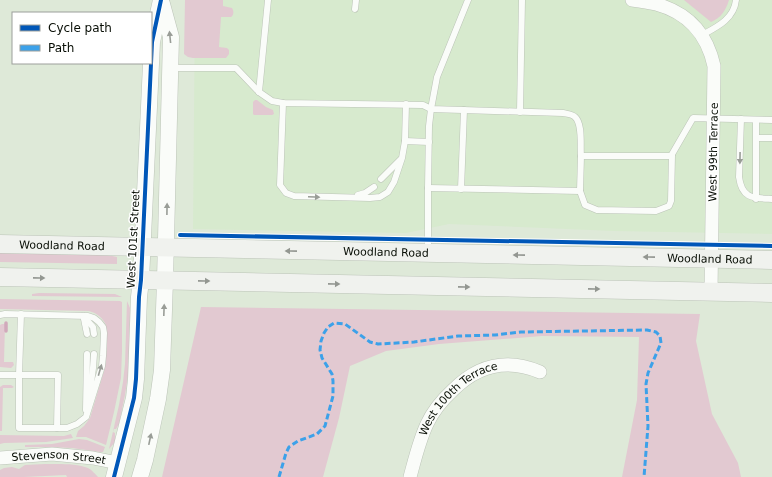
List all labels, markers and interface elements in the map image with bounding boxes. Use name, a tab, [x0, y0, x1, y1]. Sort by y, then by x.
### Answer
legend	[12, 12, 152, 64]
text: Cycle path	[48, 21, 112, 35]
one-way arrow	[167, 31, 173, 43]
text: Path	[48, 41, 74, 55]
street label: West 99th Terrace	[706, 102, 721, 202]
one-way arrow	[736, 152, 743, 164]
street label: West 101st Street	[124, 189, 143, 289]
one-way arrow	[308, 193, 320, 200]
one-way arrow	[164, 202, 170, 215]
street label: Woodland Road	[19, 238, 105, 253]
street label: Woodland Road	[343, 245, 429, 260]
one-way arrow	[285, 247, 297, 254]
one-way arrow	[512, 252, 525, 258]
street label: Woodland Road	[667, 252, 753, 267]
one-way arrow	[642, 254, 655, 260]
one-way arrow	[33, 275, 46, 281]
one-way arrow	[198, 278, 211, 284]
one-way arrow	[328, 281, 341, 287]
one-way arrow	[458, 283, 470, 290]
one-way arrow	[588, 286, 600, 293]
one-way arrow	[161, 303, 167, 316]
street label: West 100th Terrace	[417, 360, 499, 438]
one-way arrow	[98, 364, 104, 376]
one-way arrow	[147, 433, 153, 445]
street label: Stevenson Street	[11, 448, 108, 468]

